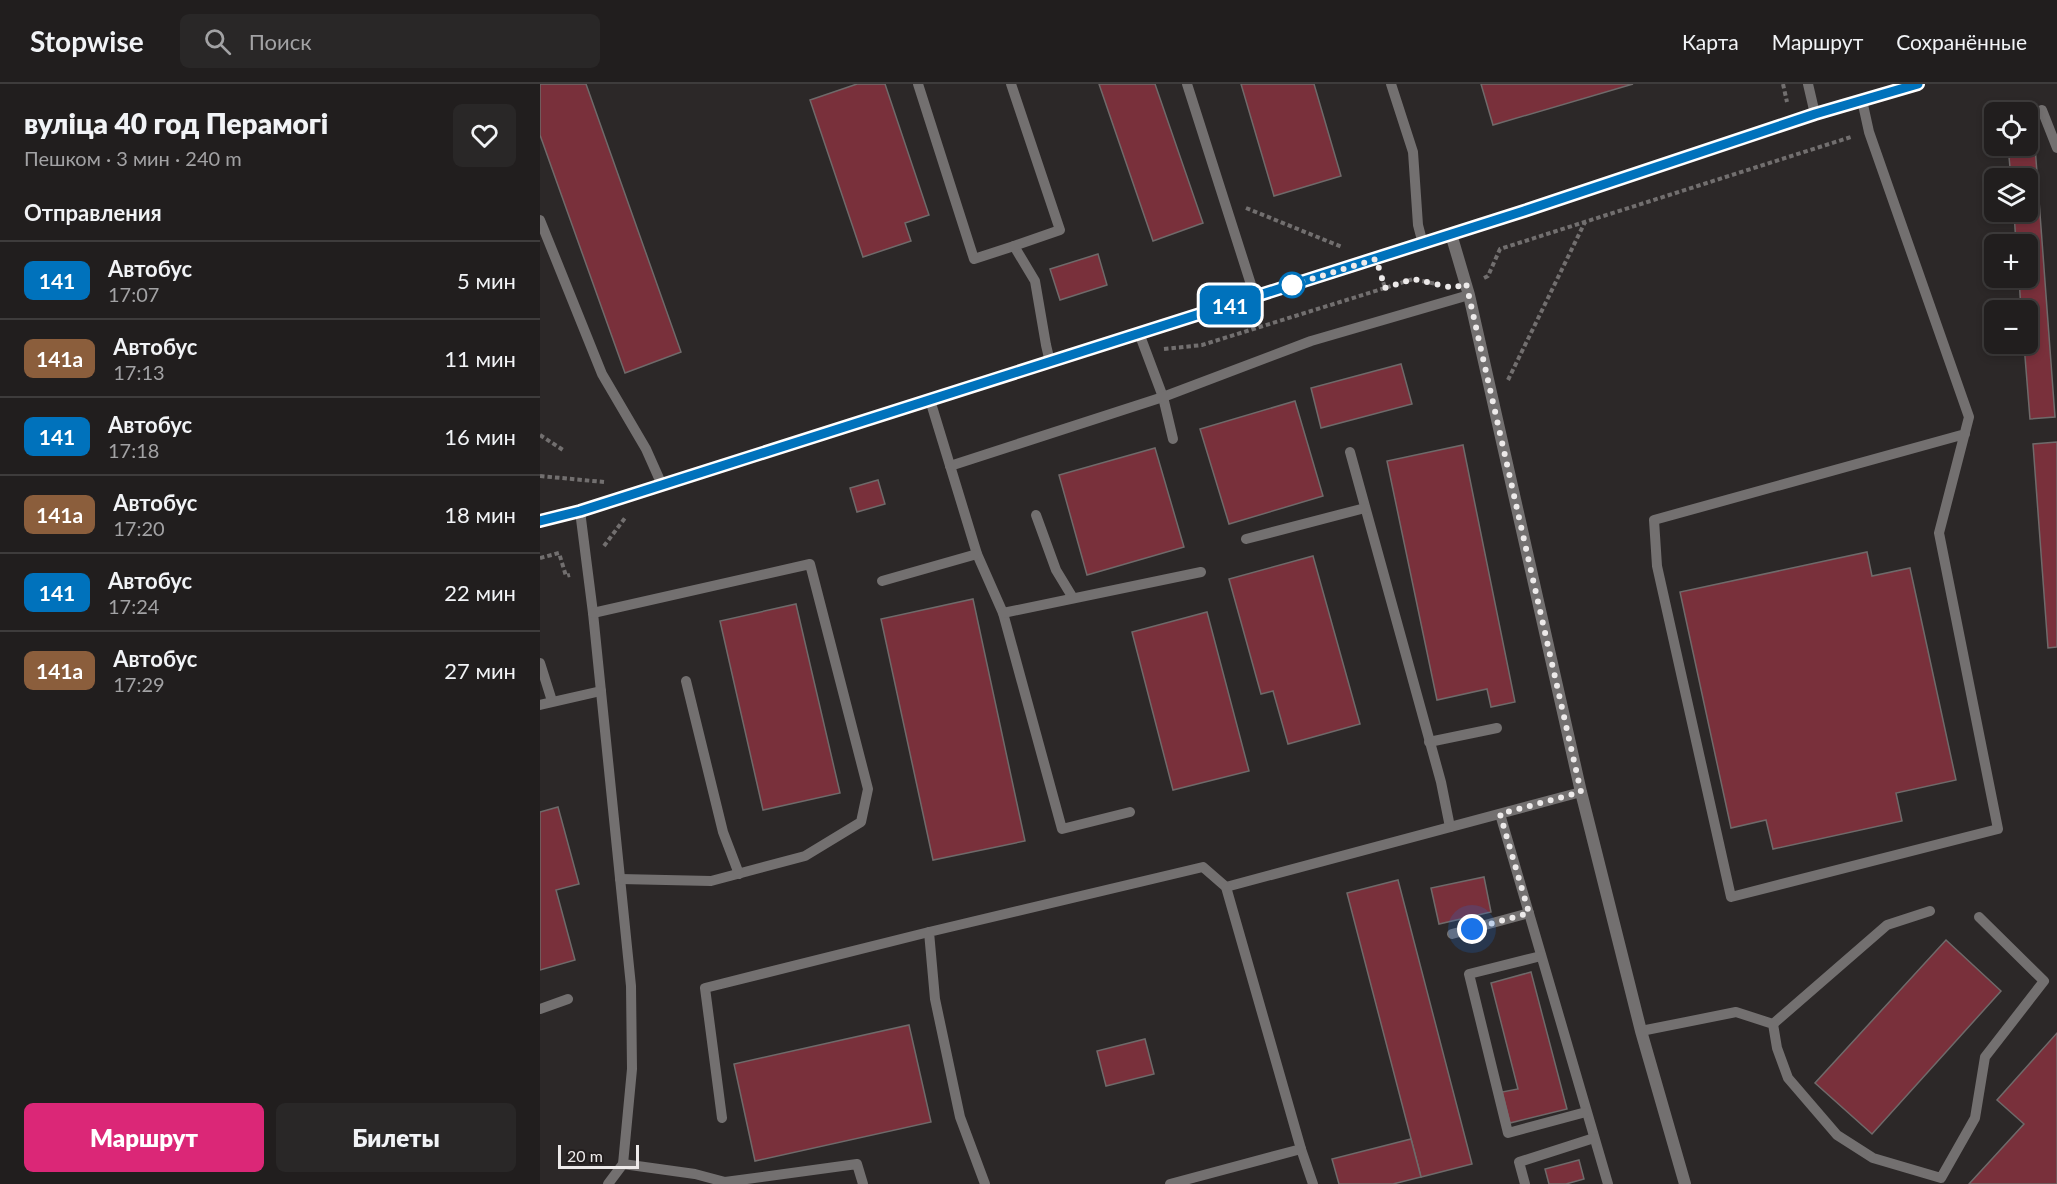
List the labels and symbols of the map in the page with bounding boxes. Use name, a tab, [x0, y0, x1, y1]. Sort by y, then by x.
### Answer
unlabelled marker	[1279, 272, 1305, 298]
line badge: 141	[1196, 286, 1264, 324]
your location	[1457, 914, 1487, 944]
scale bar	[558, 1142, 639, 1170]

